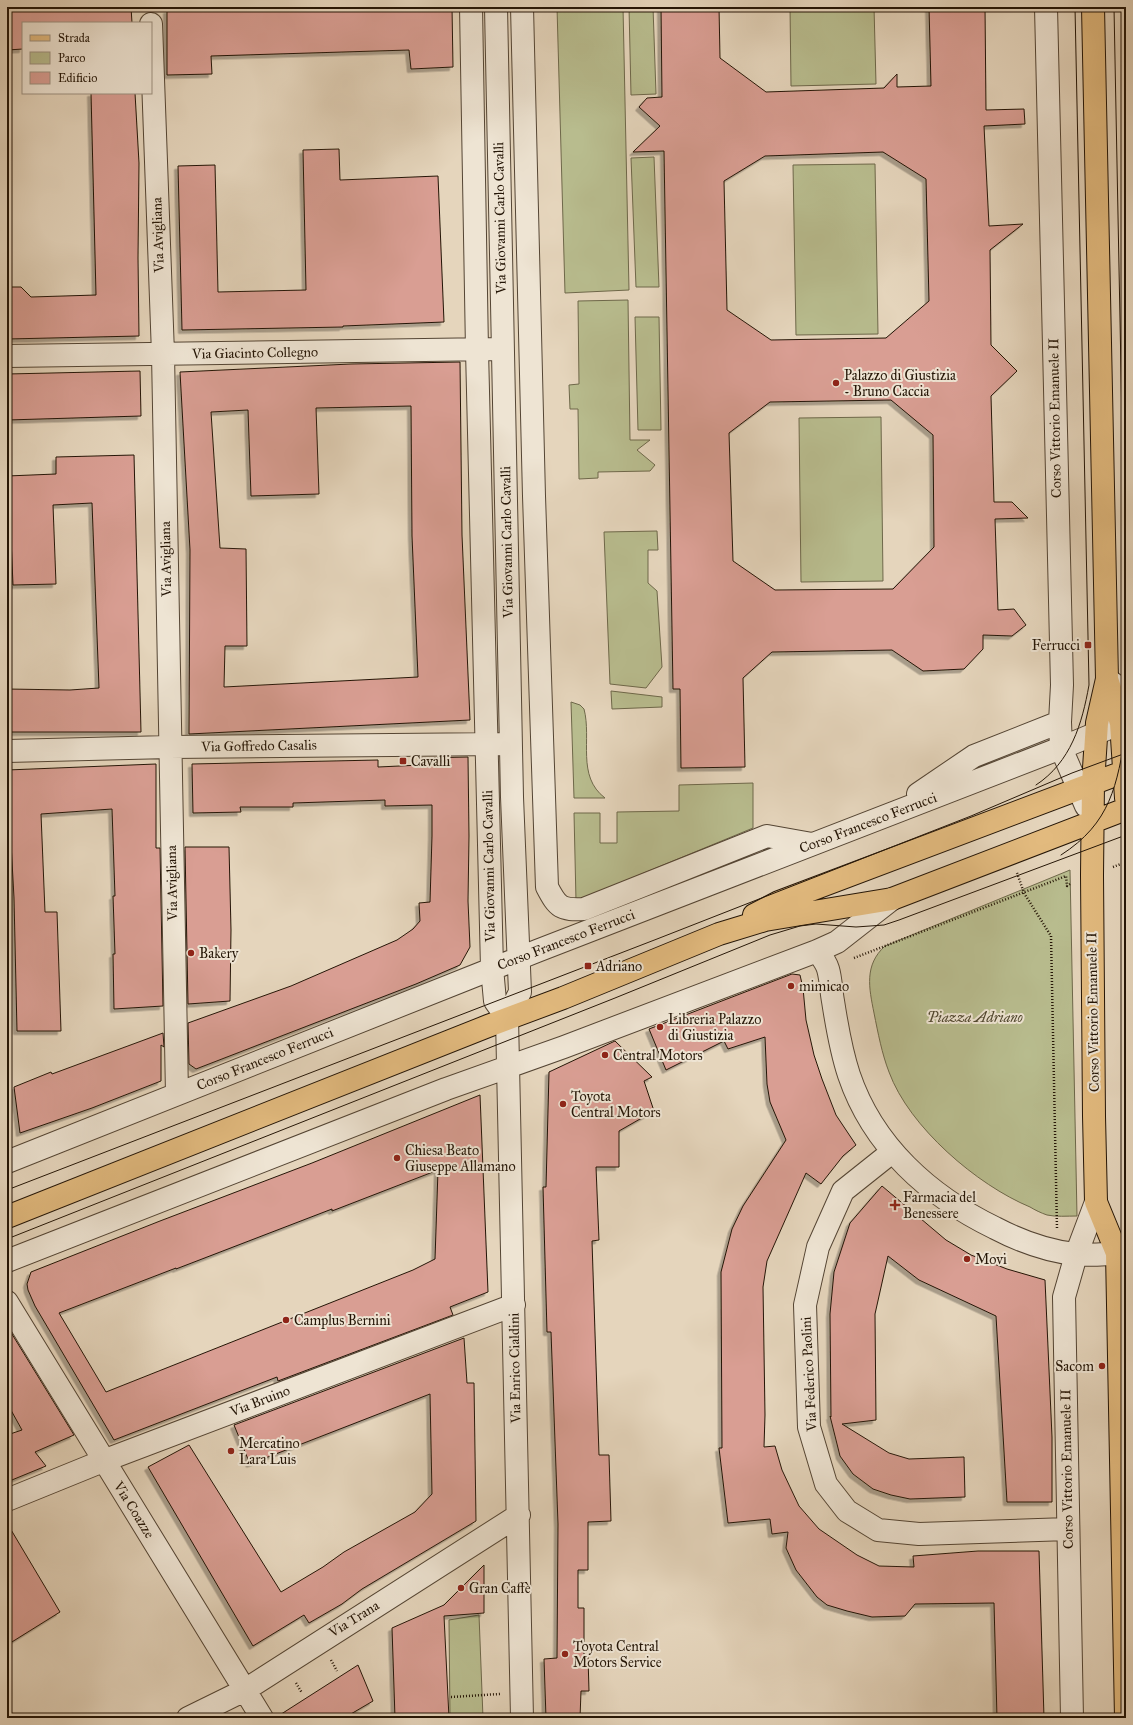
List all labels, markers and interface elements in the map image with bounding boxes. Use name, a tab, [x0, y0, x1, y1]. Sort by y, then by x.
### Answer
legend	[22, 22, 152, 94]
text: Strada	[58, 31, 91, 45]
text: Parco	[58, 51, 85, 65]
text: Edificio	[58, 71, 97, 85]
street label: Via Giovanni Carlo Cavalli	[490, 142, 510, 295]
street label: Via Avigliana	[148, 197, 168, 274]
street label: Corso Vittorio Emanuele II	[1045, 338, 1065, 498]
street label: Via Giacinto Collegno	[191, 343, 318, 363]
place label: Palazzo di Giustizia - Bruno Caccia	[844, 367, 956, 400]
marker: Palazzo di Giustizia - Bruno Caccia	[831, 378, 841, 388]
street label: Via Giovanni Carlo Cavalli	[497, 466, 517, 619]
street label: Via Avigliana	[157, 521, 175, 598]
place label: Ferrucci	[1032, 637, 1080, 654]
marker: Ferrucci	[1083, 640, 1093, 650]
street label: Via Goffredo Casalis	[200, 736, 317, 756]
place label: Cavalli	[411, 753, 450, 770]
marker: Cavalli	[398, 756, 408, 766]
street label: Corso Francesco Ferrucci	[797, 789, 939, 857]
street label: Via Giovanni Carlo Cavalli	[479, 790, 499, 943]
street label: Via Avigliana	[163, 845, 181, 922]
street label: Corso Francesco Ferrucci	[495, 906, 637, 974]
street label: Corso Vittorio Emanuele II	[1083, 932, 1103, 1092]
place label: Bakery	[199, 945, 239, 962]
marker: Bakery	[186, 948, 196, 958]
place label: Adriano	[595, 958, 642, 975]
marker: Adriano	[583, 961, 593, 971]
place label: mimicao	[799, 978, 849, 995]
marker: mimicao	[786, 981, 796, 991]
park label: Piazza Adriano	[927, 1009, 1023, 1026]
place label: Libreria Palazzo di Giustizia	[668, 1011, 761, 1044]
marker: Libreria Palazzo di Giustizia	[655, 1022, 665, 1032]
street label: Corso Francesco Ferrucci	[194, 1024, 336, 1094]
place label: Central Motors	[613, 1047, 703, 1064]
marker: Central Motors	[600, 1050, 610, 1060]
place label: Toyota Central Motors	[571, 1088, 661, 1121]
marker: Toyota Central Motors	[558, 1099, 568, 1109]
place label: Chiesa Beato Giuseppe Allamano	[405, 1142, 516, 1175]
marker: Chiesa Beato Giuseppe Allamano	[392, 1153, 402, 1163]
place label: Farmacia del Benessere	[903, 1189, 976, 1222]
marker: Farmacia del Benessere	[890, 1200, 900, 1210]
place label: Movi	[975, 1251, 1007, 1268]
marker: Movi	[962, 1254, 972, 1264]
place label: Camplus Bernini	[294, 1312, 391, 1329]
street label: Via Enrico Cialdini	[506, 1312, 524, 1424]
marker: Camplus Bernini	[281, 1315, 291, 1325]
street label: Via Federico Paolini	[797, 1316, 821, 1433]
place label: Sacom	[1055, 1358, 1094, 1375]
marker: Sacom	[1097, 1361, 1107, 1371]
street label: Via Bruino	[227, 1382, 292, 1421]
street label: Corso Vittorio Emanuele II	[1057, 1389, 1077, 1549]
place label: Mercatino Lara Luis	[239, 1435, 300, 1468]
marker: Mercatino Lara Luis	[226, 1446, 236, 1456]
street label: Via Coazze	[109, 1478, 158, 1542]
place label: Gran Caffè	[469, 1580, 531, 1597]
marker: Gran Caffè	[456, 1583, 466, 1593]
street label: Via Trana	[325, 1597, 382, 1642]
place label: Toyota Central Motors Service	[573, 1638, 662, 1671]
marker: Toyota Central Motors Service	[560, 1649, 570, 1659]

